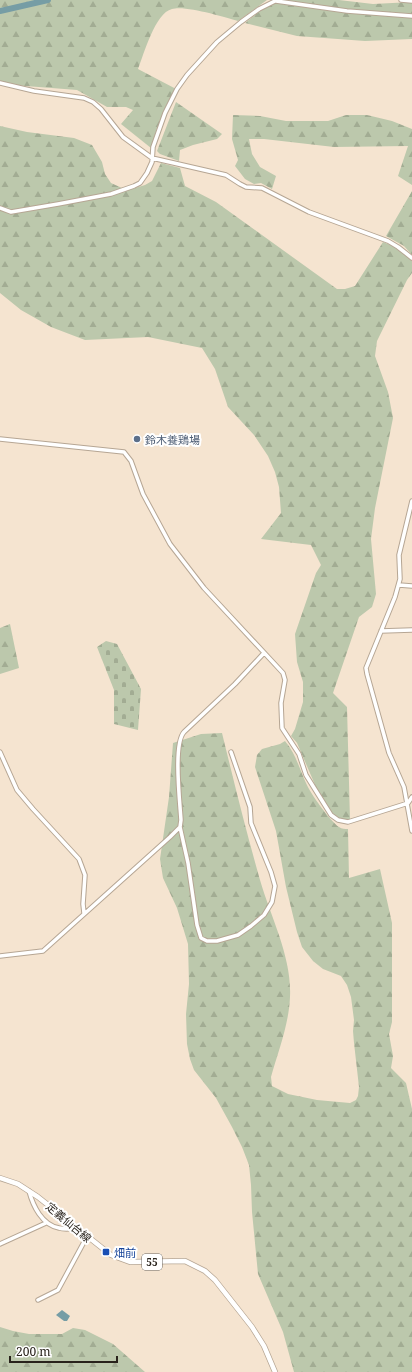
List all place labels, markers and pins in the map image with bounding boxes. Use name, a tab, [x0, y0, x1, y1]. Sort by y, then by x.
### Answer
place label: 鈴木養鶏場	[145, 432, 200, 447]
marker: 鈴木養鶏場	[132, 434, 142, 444]
place label: 畑前	[114, 1245, 136, 1260]
marker: 畑前	[101, 1247, 111, 1257]

